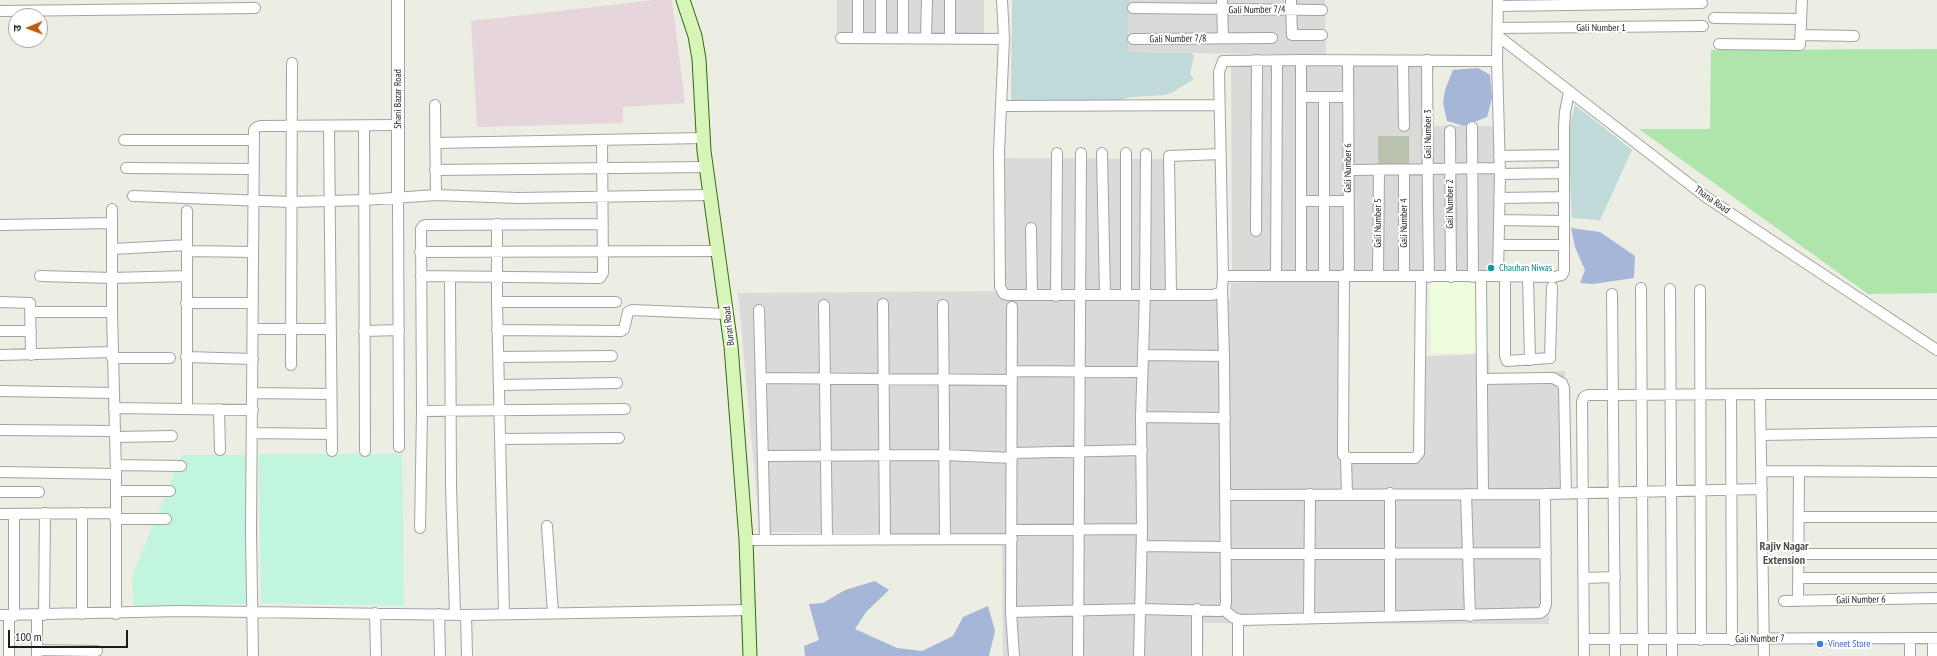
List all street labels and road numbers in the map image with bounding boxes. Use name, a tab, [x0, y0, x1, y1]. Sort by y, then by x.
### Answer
street label: Gali Number 7/4	[1228, 4, 1286, 16]
street label: Gali Number 1	[1576, 22, 1626, 34]
street label: Gali Number 7/8	[1149, 33, 1207, 45]
street label: Shani Bazar Road	[392, 69, 404, 129]
street label: Gali Number 3	[1422, 109, 1434, 159]
street label: Gali Number 6	[1342, 143, 1354, 193]
street label: Gali Number 2	[1444, 179, 1456, 229]
street label: Thana Road	[1692, 183, 1732, 217]
street label: Gali Number 5	[1372, 198, 1384, 248]
street label: Gali Number 4	[1398, 198, 1410, 248]
street label: Burari Road	[721, 306, 737, 346]
street label: Gali Number 6	[1836, 594, 1886, 606]
street label: Gali Number 7	[1735, 633, 1785, 645]

